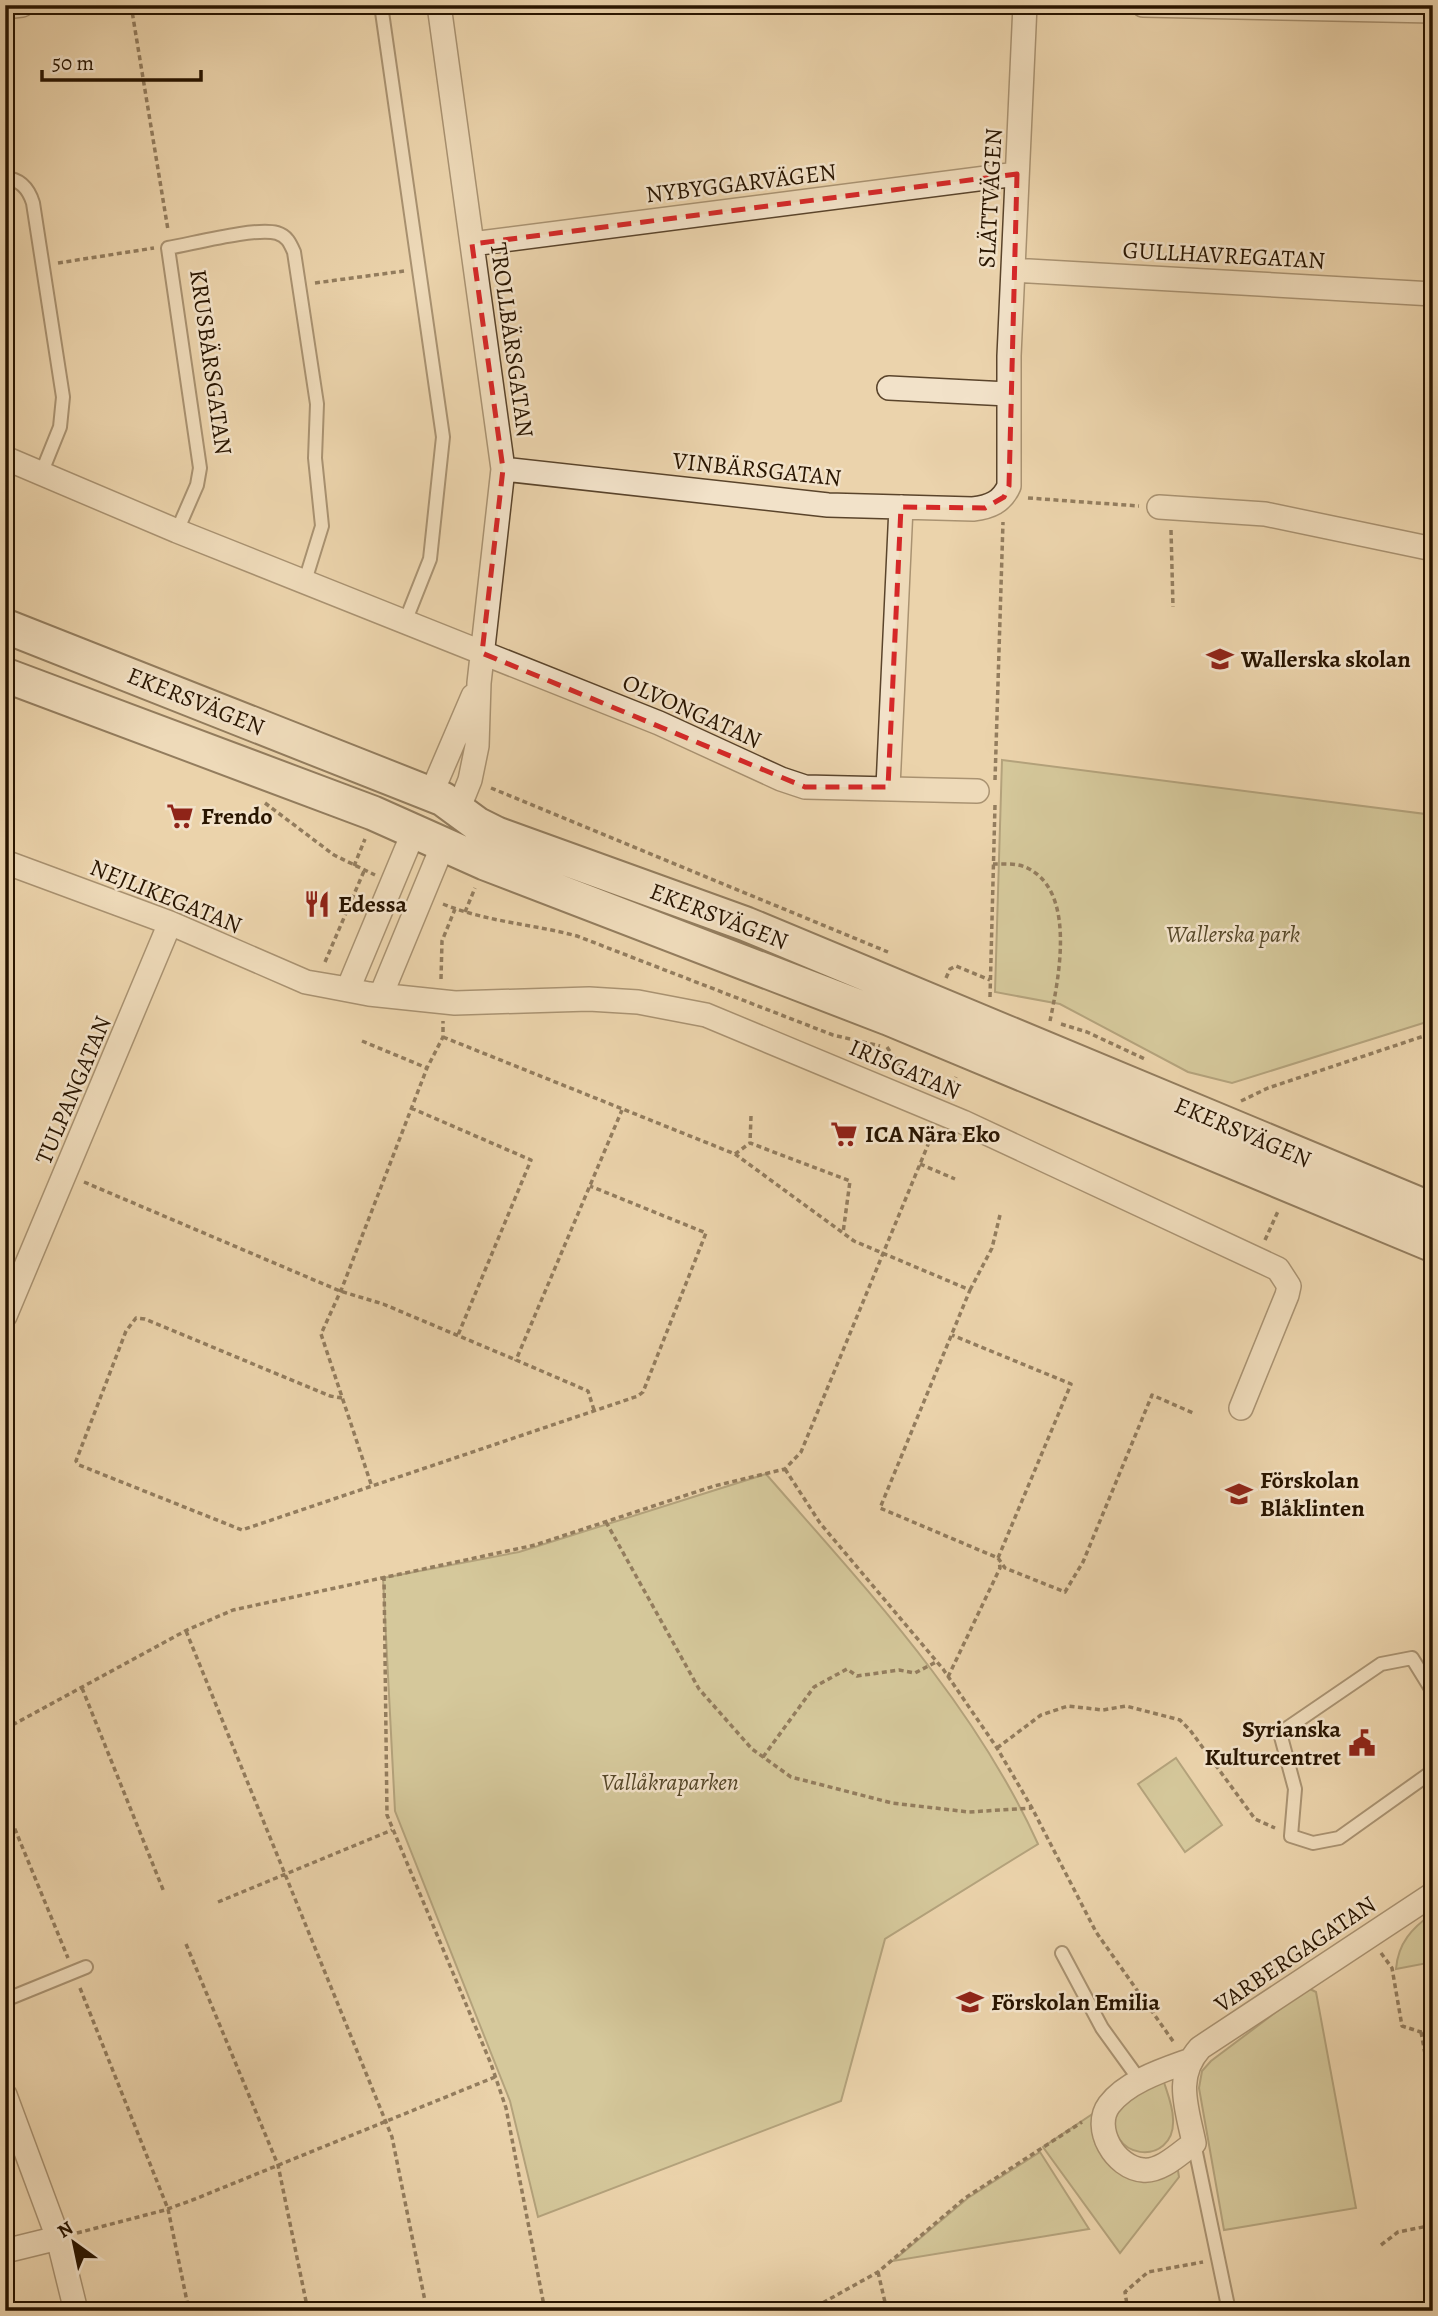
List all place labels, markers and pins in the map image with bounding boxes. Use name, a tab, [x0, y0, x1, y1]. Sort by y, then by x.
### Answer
place label: Wallerska skolan	[1240, 643, 1411, 675]
school or university icon: Wallerska skolan	[1205, 644, 1235, 674]
place label: Frendo	[201, 800, 273, 832]
supermarket icon: Frendo	[165, 801, 195, 831]
place label: Edessa	[338, 888, 407, 920]
restaurant icon: Edessa	[302, 889, 332, 919]
place label: ICA Nära Eko	[865, 1118, 1000, 1150]
supermarket icon: ICA Nära Eko	[829, 1119, 859, 1149]
place label: Förskolan Blåklinten	[1260, 1464, 1365, 1524]
school or university icon: Förskolan Blåklinten	[1224, 1479, 1254, 1509]
place label: Syrianska Kulturcentret	[1204, 1713, 1341, 1773]
public building icon: Syrianska Kulturcentret	[1347, 1728, 1377, 1758]
place label: Förskolan Emilia	[991, 1986, 1161, 2018]
school or university icon: Förskolan Emilia	[955, 1987, 985, 2017]

